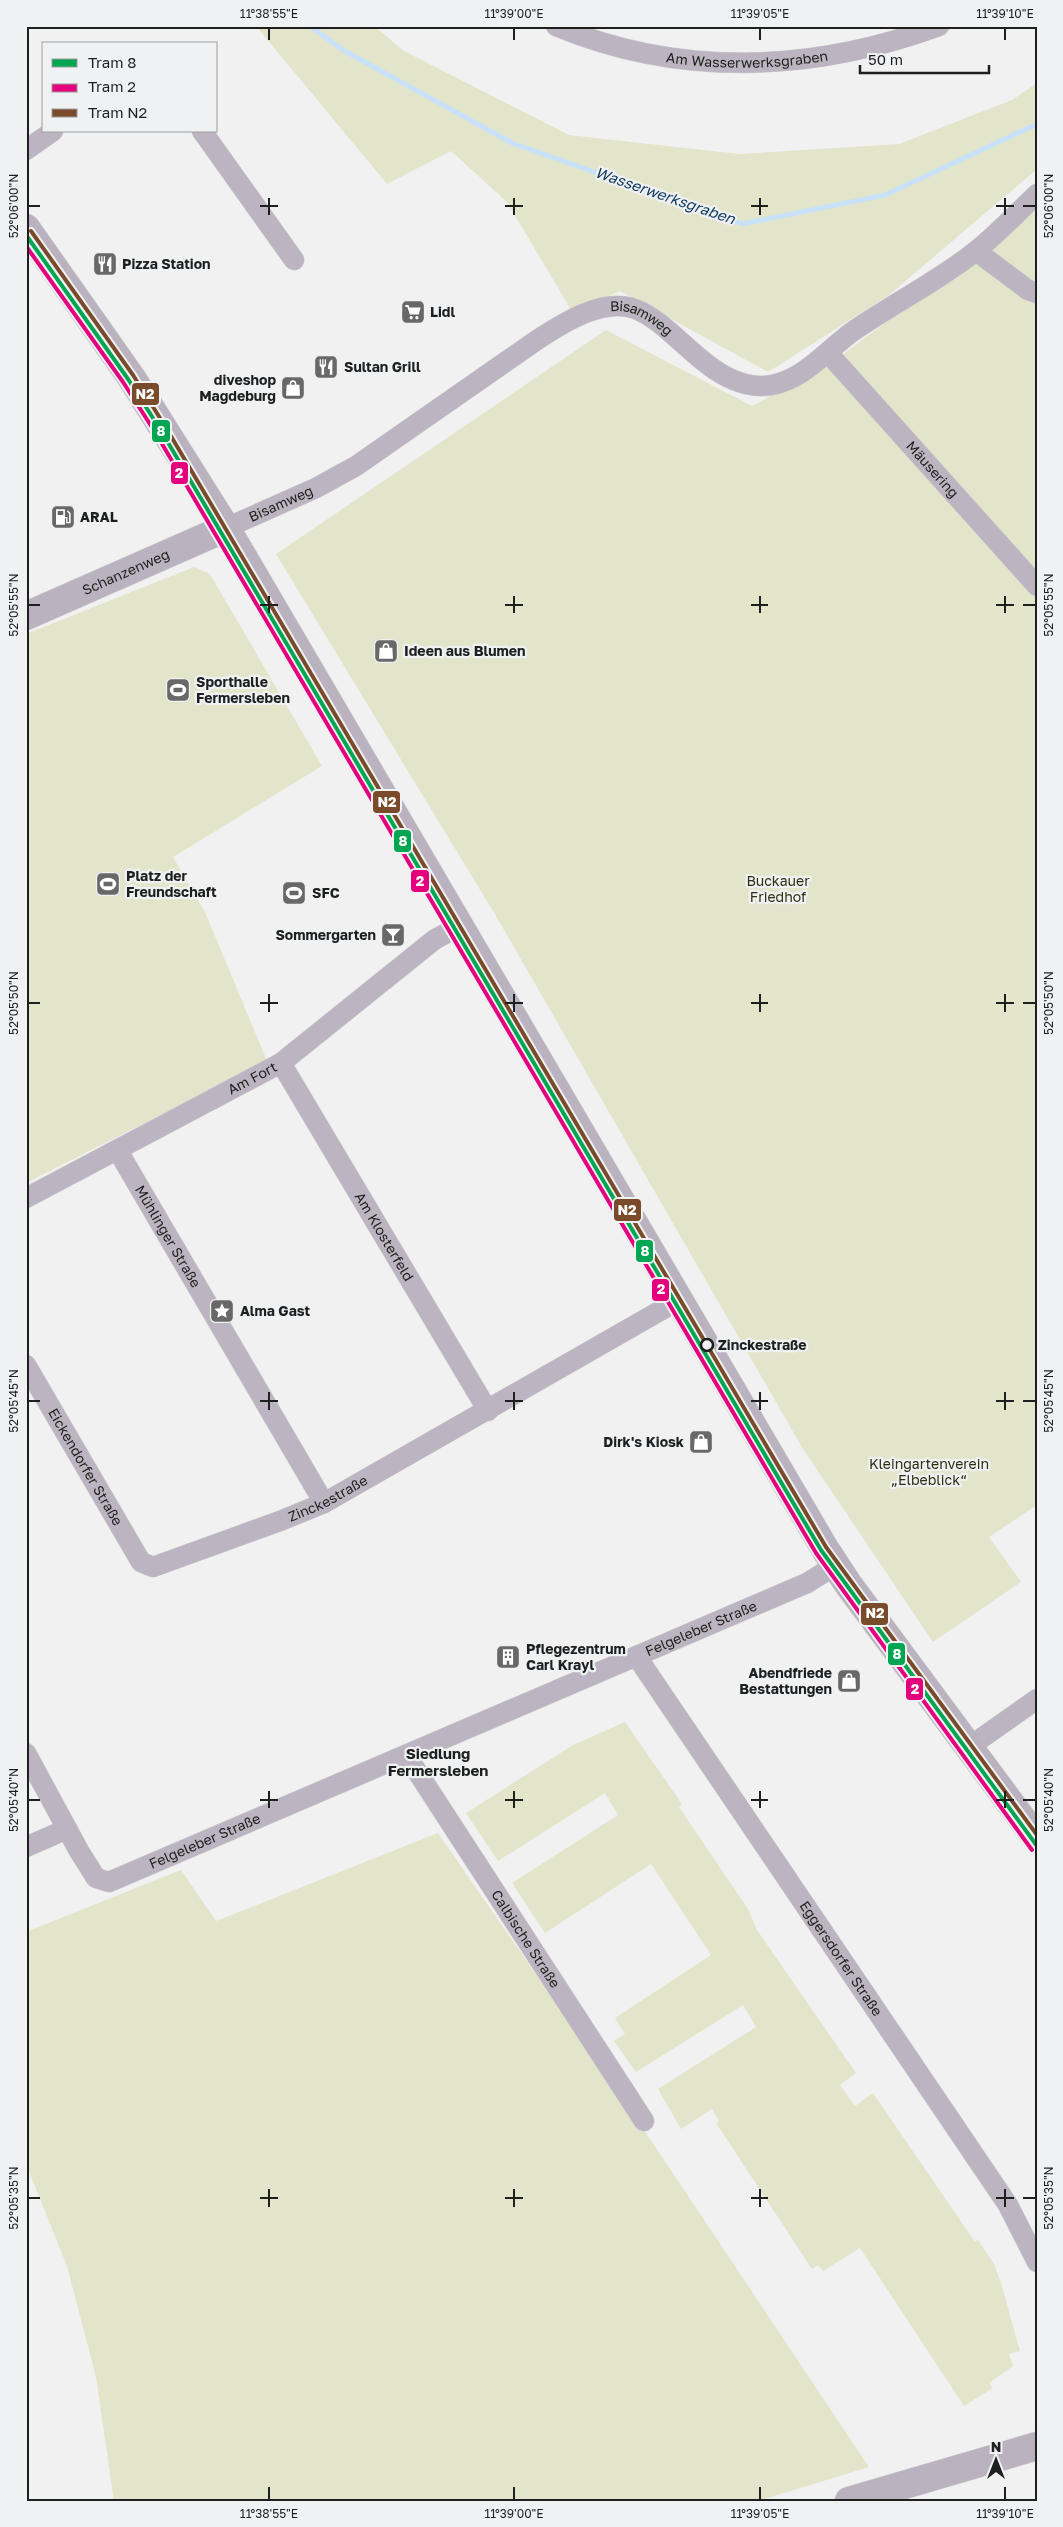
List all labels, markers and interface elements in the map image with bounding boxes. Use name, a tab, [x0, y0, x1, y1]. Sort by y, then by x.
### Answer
text: 11°38'55"E	[240, 6, 298, 21]
text: 11°39'00"E	[484, 6, 544, 21]
text: 11°39'05"E	[731, 6, 789, 21]
text: 11°39'10"E	[976, 6, 1034, 21]
legend	[42, 42, 218, 132]
scale bar	[860, 42, 989, 74]
street label: Am Wasserwerksgraben	[665, 47, 829, 71]
text: 50 m	[868, 50, 903, 68]
text: Tram 8	[88, 53, 136, 71]
text: Tram 2	[88, 77, 136, 95]
text: Tram N2	[88, 103, 147, 121]
water label: Wasserwerksgraben	[593, 163, 738, 229]
text: 52°06'00"N	[6, 174, 21, 238]
text: 52°06'00"N	[1041, 174, 1056, 238]
restaurant icon: Pizza Station	[92, 251, 118, 277]
place label: Pizza Station	[122, 255, 211, 272]
street label: Bisamweg	[610, 297, 677, 339]
supermarket icon: Lidl	[400, 299, 426, 325]
place label: Lidl	[430, 303, 455, 320]
restaurant icon: Sultan Grill	[313, 354, 339, 380]
place label: Sultan Grill	[344, 358, 421, 375]
place label: diveshop Magdeburg	[199, 371, 276, 404]
shop icon: diveshop Magdeburg	[280, 375, 306, 401]
line badge: N2	[131, 382, 160, 406]
text: N2	[135, 385, 155, 402]
line badge: 8	[151, 419, 171, 443]
text: 8	[157, 422, 166, 439]
street label: Mäusering	[903, 437, 963, 501]
line badge: 2	[170, 461, 189, 485]
text: 2	[175, 464, 184, 481]
street label: Bisamweg	[246, 481, 315, 525]
fuel station icon: ARAL	[50, 504, 76, 530]
place label: ARAL	[80, 508, 118, 525]
street label: Schanzenweg	[79, 545, 172, 598]
text: 52°05'55"N	[6, 573, 21, 637]
text: 52°05'55"N	[1041, 573, 1056, 637]
shop icon: Ideen aus Blumen	[373, 638, 399, 664]
place label: Ideen aus Blumen	[404, 642, 526, 659]
place label: Sporthalle Fermersleben	[196, 673, 290, 706]
sports icon: Sporthalle Fermersleben	[165, 677, 191, 703]
line badge: N2	[372, 790, 401, 814]
text: N2	[377, 793, 397, 810]
line badge: 8	[393, 829, 412, 853]
text: 8	[399, 832, 408, 849]
place label: Platz der Freundschaft	[126, 867, 217, 900]
line badge: 2	[410, 869, 430, 893]
sports icon: Platz der Freundschaft	[95, 871, 121, 897]
text: 2	[416, 872, 425, 889]
park label: Buckauer Friedhof	[746, 872, 810, 905]
sports icon: SFC	[281, 880, 307, 906]
place label: SFC	[312, 884, 340, 901]
bar icon: Sommergarten	[380, 922, 406, 948]
place label: Sommergarten	[275, 926, 376, 943]
text: 52°05'50"N	[6, 971, 21, 1035]
text: 52°05'50"N	[1041, 971, 1056, 1035]
street label: Am Fort	[225, 1058, 280, 1098]
street label: Mühlinger Straße	[132, 1182, 205, 1290]
street label: Am Klosterfeld	[352, 1189, 418, 1284]
line badge: N2	[613, 1198, 642, 1222]
text: N2	[617, 1201, 637, 1218]
line badge: 8	[635, 1239, 654, 1263]
text: 8	[641, 1242, 650, 1259]
line badge: 2	[651, 1278, 670, 1302]
text: 2	[657, 1280, 666, 1297]
place icon: Alma Gast	[209, 1298, 235, 1324]
place label: Alma Gast	[240, 1302, 311, 1319]
place label: Zinckestraße	[718, 1336, 807, 1353]
marker: Zinckestraße	[700, 1338, 714, 1352]
text: 52°05'45"N	[6, 1369, 21, 1433]
text: 52°05'45"N	[1041, 1369, 1056, 1433]
street label: Eickendorfer Straße	[45, 1405, 127, 1528]
shop icon: Dirk's Kiosk	[688, 1429, 714, 1455]
place label: Dirk's Kiosk	[603, 1433, 684, 1450]
park label: Kleingartenverein „Elbeblick“	[869, 1455, 989, 1488]
street label: Zinckestraße	[285, 1471, 370, 1525]
street label: Felgeleber Straße	[643, 1597, 759, 1659]
line badge: N2	[860, 1602, 889, 1626]
text: N2	[865, 1604, 885, 1621]
place label: Pflegezentrum Carl Krayl	[526, 1640, 626, 1673]
line badge: 8	[887, 1642, 906, 1666]
building icon: Pflegezentrum Carl Krayl	[495, 1644, 521, 1670]
text: 8	[893, 1645, 902, 1662]
place label: Abendfriede Bestattungen	[739, 1664, 832, 1697]
shop icon: Abendfriede Bestattungen	[836, 1668, 862, 1694]
line badge: 2	[905, 1677, 924, 1701]
text: 2	[911, 1680, 920, 1697]
district label: Siedlung Fermersleben	[388, 1744, 488, 1779]
text: 52°05'40"N	[6, 1768, 21, 1832]
text: 52°05'40"N	[1041, 1768, 1056, 1832]
street label: Felgeleber Straße	[146, 1809, 263, 1872]
street label: Calbische Straße	[488, 1886, 564, 1991]
street label: Eggersdorfer Straße	[797, 1897, 886, 2019]
text: 52°05'35"N	[6, 2166, 21, 2230]
text: 52°05'35"N	[1041, 2166, 1056, 2230]
north arrow	[970, 2434, 1020, 2484]
text: N	[991, 2438, 1001, 2455]
text: 11°38'55"E	[240, 2506, 298, 2521]
text: 11°39'00"E	[484, 2506, 544, 2521]
text: 11°39'05"E	[731, 2506, 789, 2521]
text: 11°39'10"E	[976, 2506, 1034, 2521]

